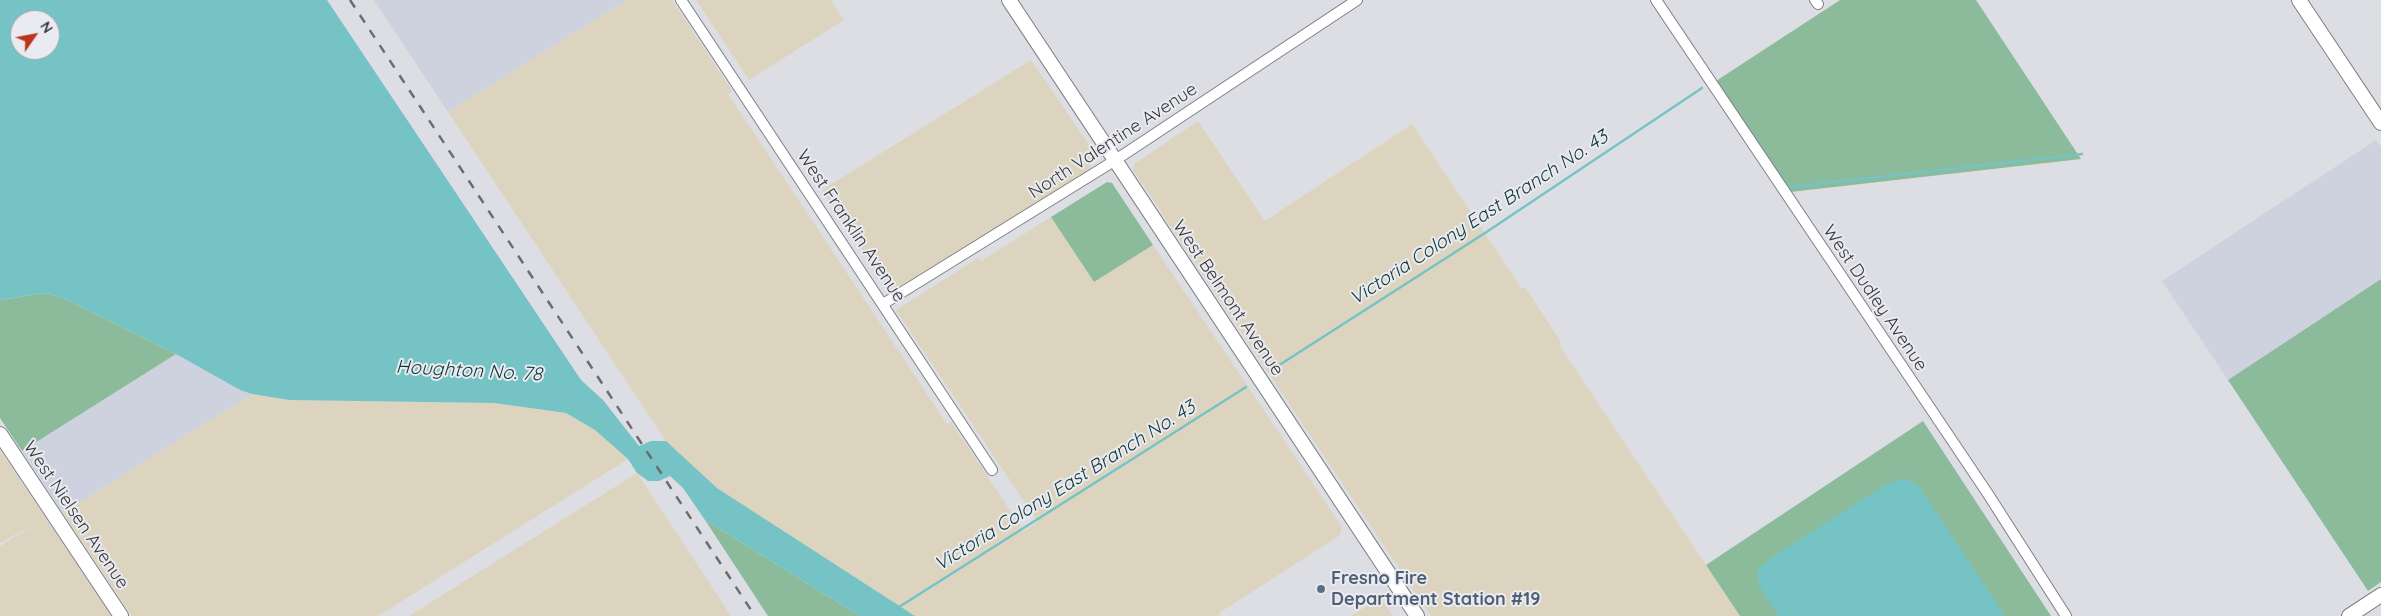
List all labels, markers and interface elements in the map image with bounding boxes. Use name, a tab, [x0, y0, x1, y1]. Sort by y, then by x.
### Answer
north arrow	[10, 10, 60, 60]
text: N	[36, 18, 57, 37]
street label: North Valentine Avenue	[1025, 78, 1201, 204]
water label: Victoria Colony East Branch No. 43	[1346, 126, 1612, 310]
street label: West Franklin Avenue	[792, 146, 910, 306]
street label: West Belmont Avenue	[1168, 216, 1288, 380]
street label: West Dudley Avenue	[1818, 221, 1932, 375]
water label: Houghton No. 78	[395, 356, 543, 386]
water label: Victoria Colony East Branch No. 43	[930, 396, 1200, 576]
street label: West Nielsen Avenue	[19, 437, 133, 593]
place label: Fresno Fire Department Station #19	[1331, 568, 1540, 610]
marker: Fresno Fire Department Station #19	[1315, 583, 1327, 595]

